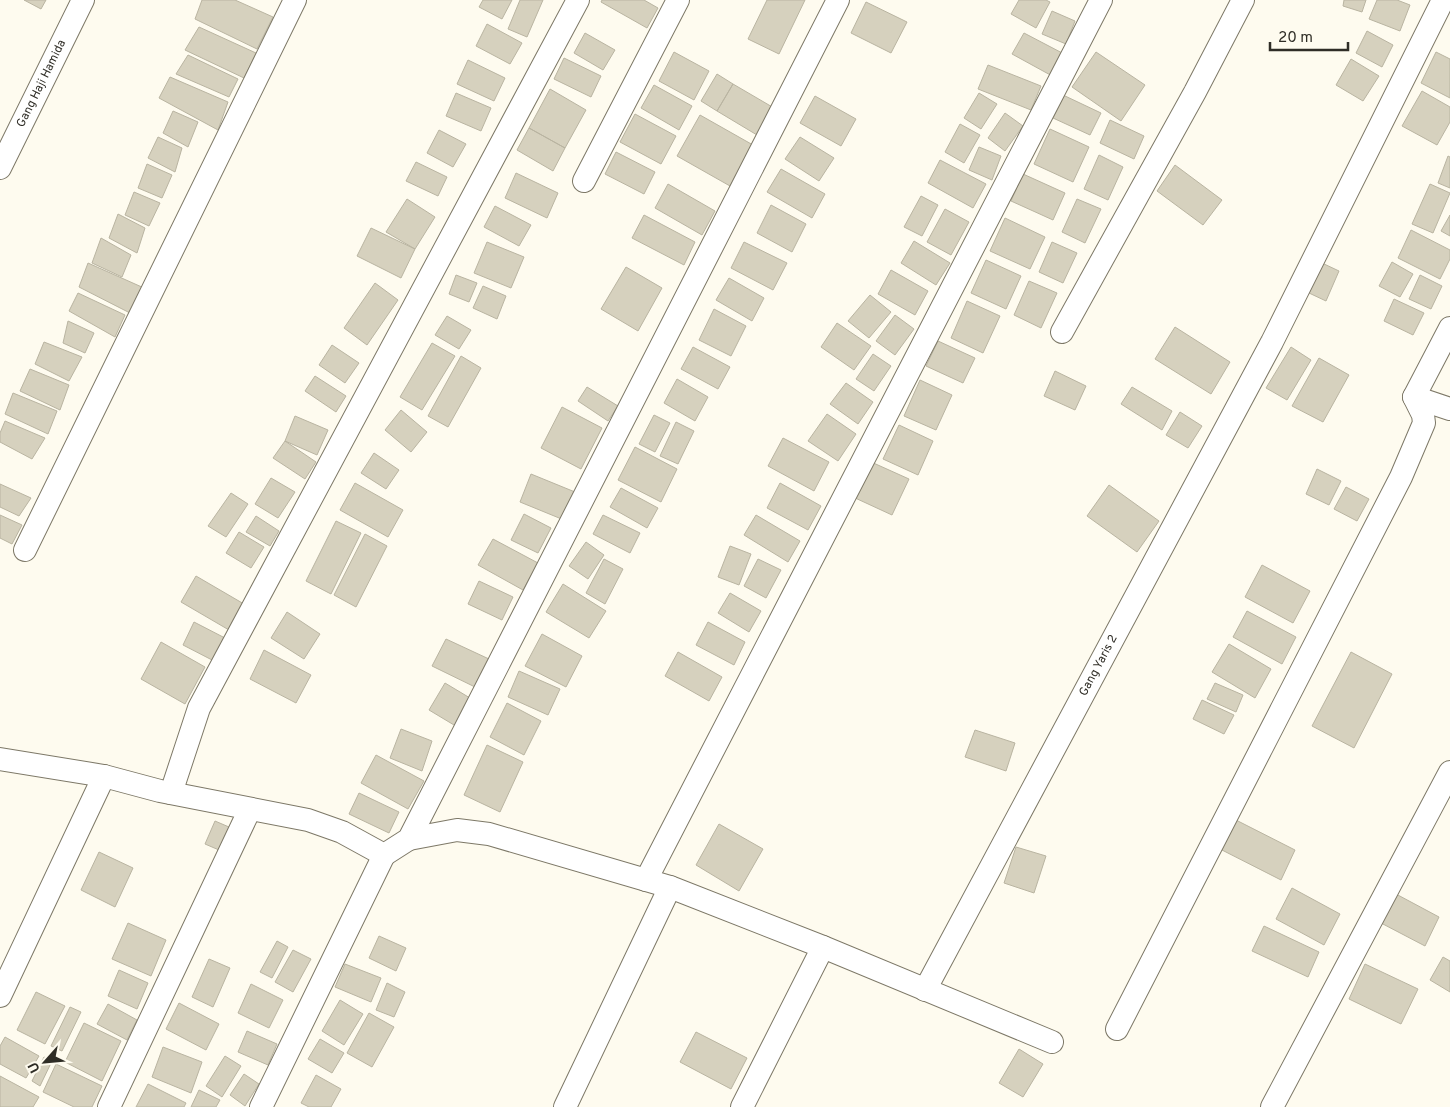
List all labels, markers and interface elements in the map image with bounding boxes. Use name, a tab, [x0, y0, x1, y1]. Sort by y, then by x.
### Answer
scale bar	[1270, 20, 1348, 52]
text: 20 m	[1278, 29, 1313, 48]
street label: Gang Haji Hamida	[13, 37, 70, 130]
street label: Gang Yaris 2	[1076, 632, 1122, 699]
north arrow	[20, 1037, 70, 1087]
text: U	[25, 1059, 45, 1076]

